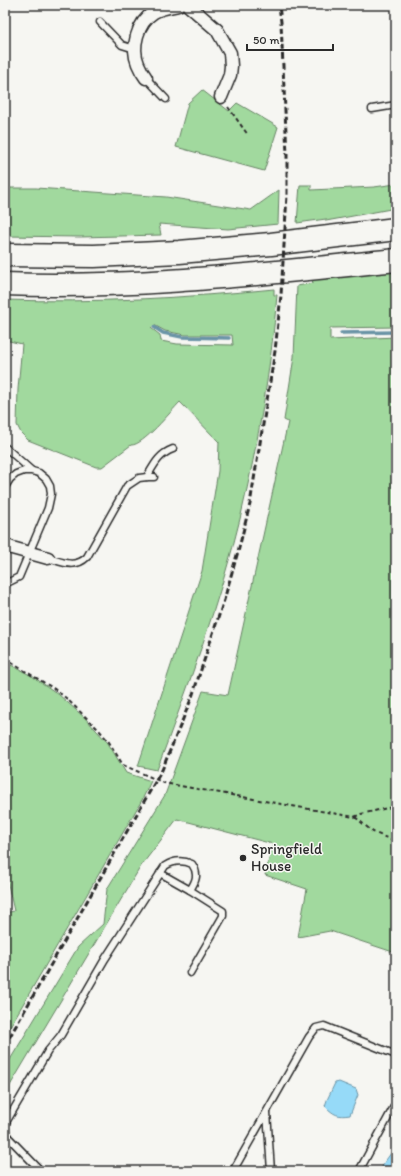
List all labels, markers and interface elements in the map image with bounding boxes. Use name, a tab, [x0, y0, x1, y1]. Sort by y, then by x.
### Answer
scale bar	[247, 26, 333, 52]
text: 50 m	[253, 33, 279, 47]
place label: Springfield House	[251, 840, 322, 875]
marker: Springfield House	[238, 853, 248, 863]

